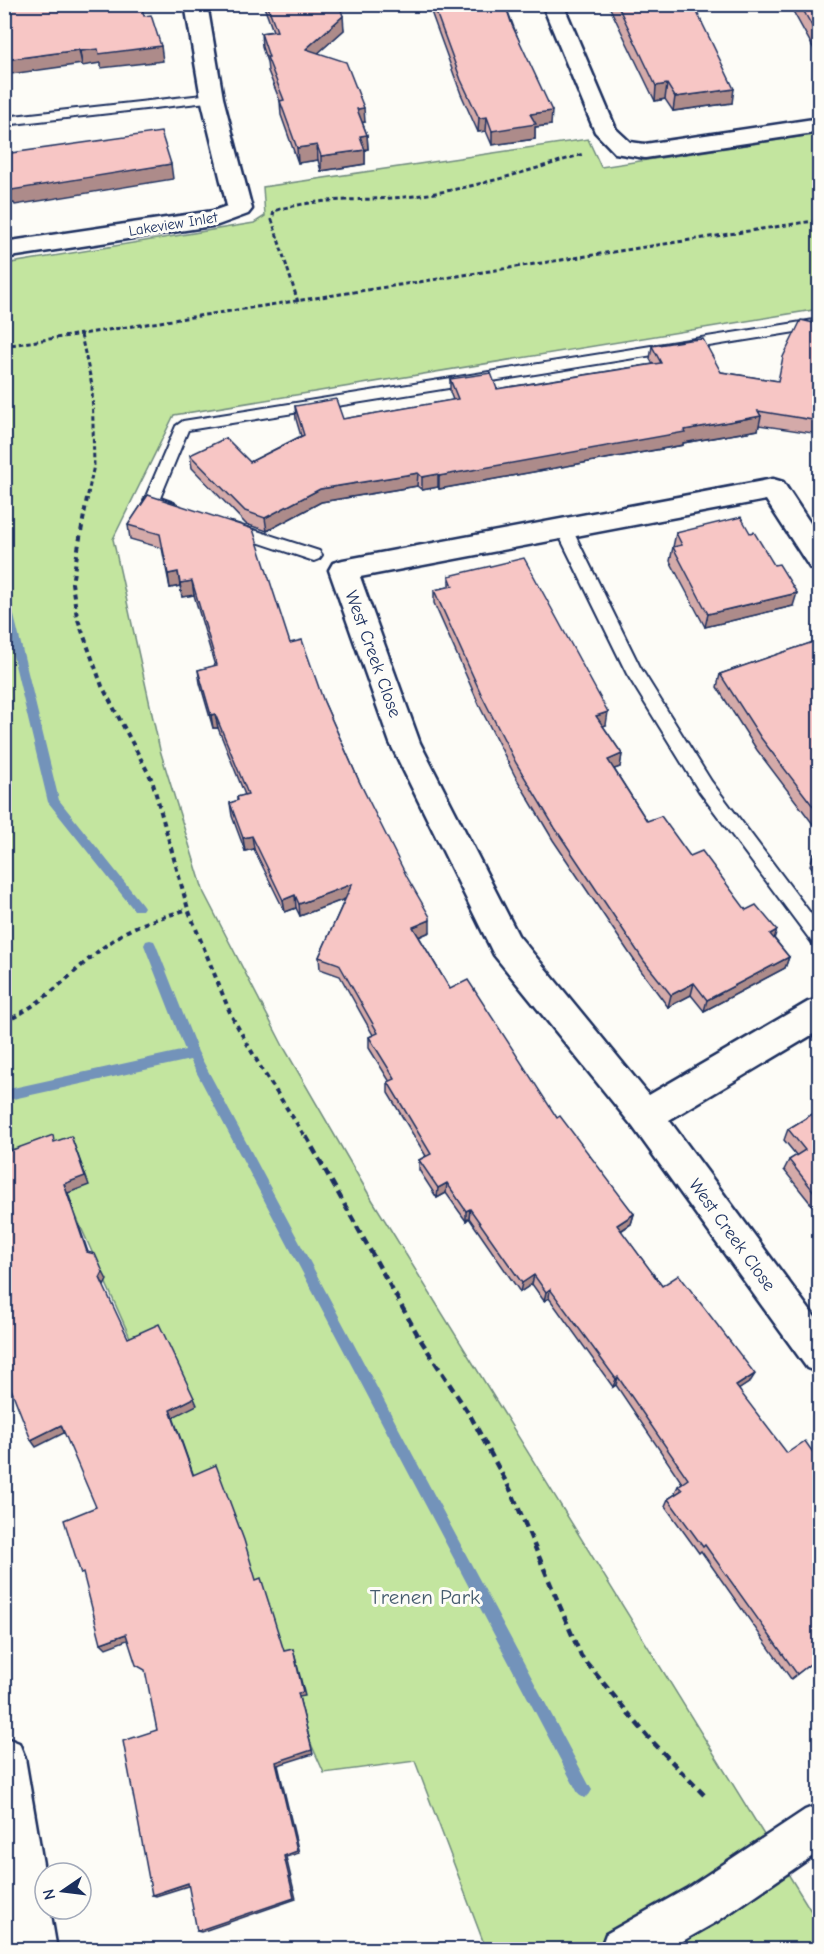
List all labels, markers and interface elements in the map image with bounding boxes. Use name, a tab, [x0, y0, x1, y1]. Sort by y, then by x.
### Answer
street label: Lakeview Inlet	[127, 208, 219, 240]
street label: West Creek Close	[340, 588, 406, 720]
street label: West Creek Close	[684, 1175, 780, 1295]
park label: Trenen Park	[370, 1585, 480, 1609]
north arrow	[33, 1861, 93, 1921]
text: N	[39, 1887, 59, 1902]

